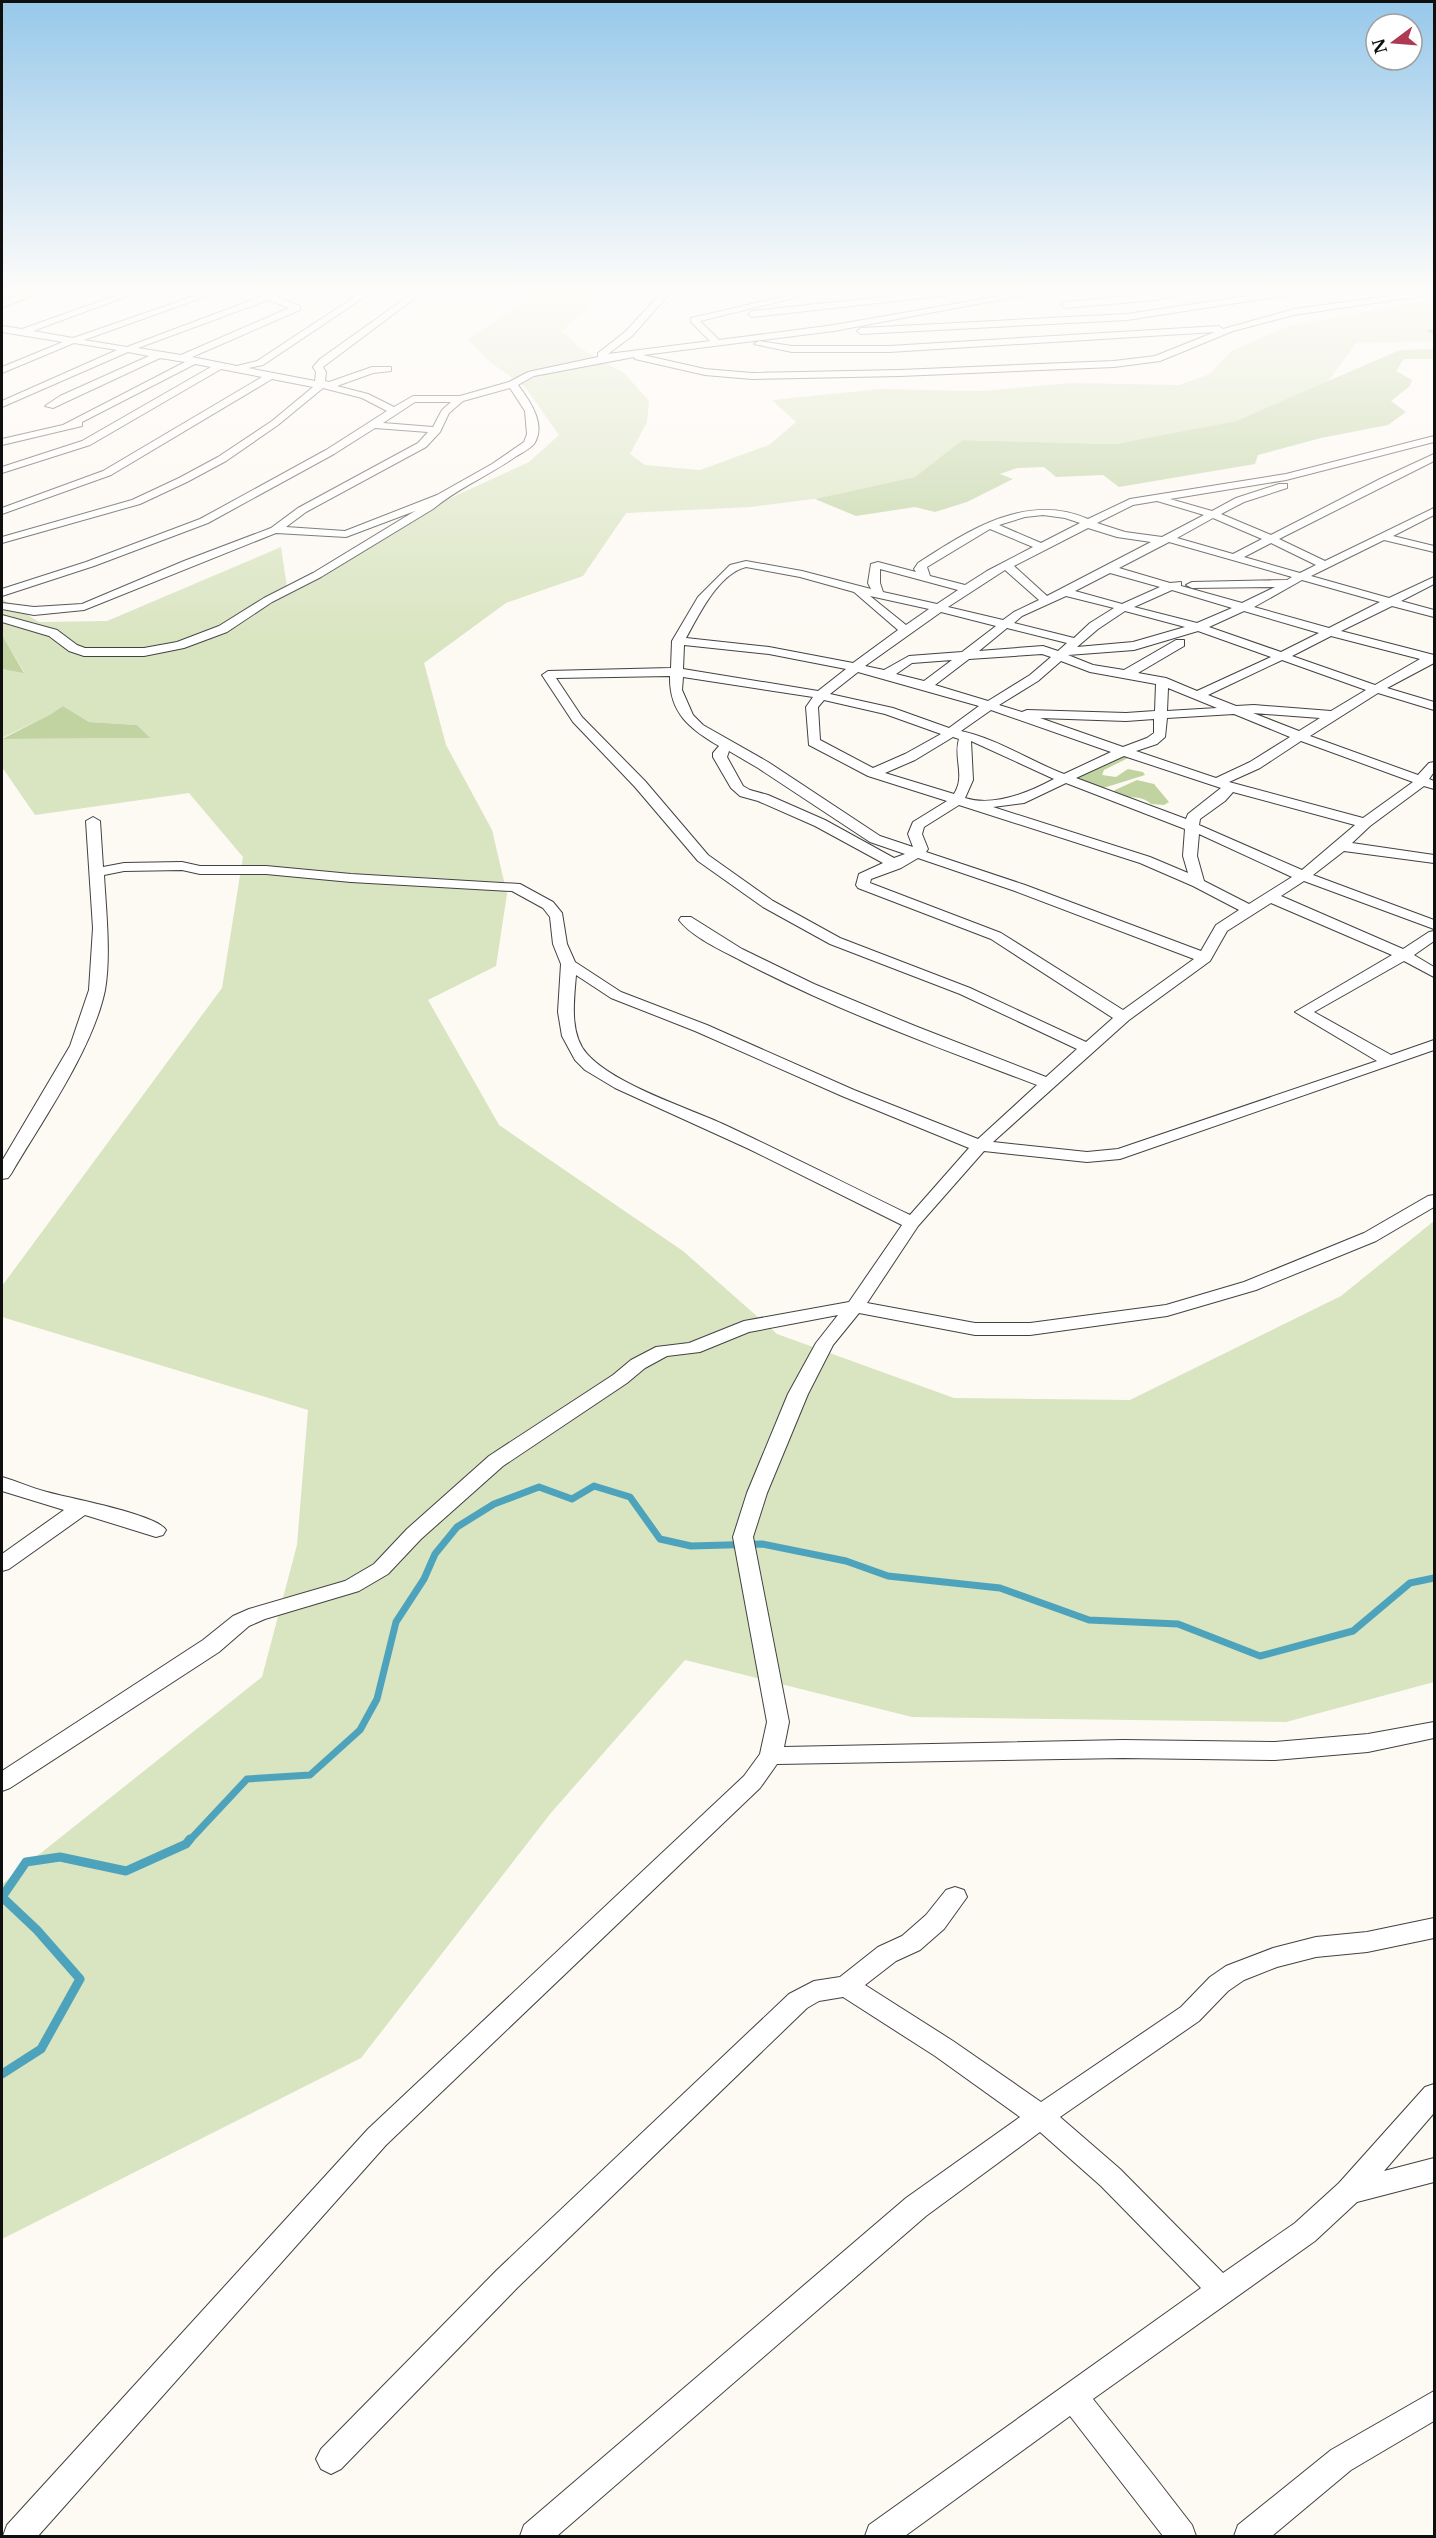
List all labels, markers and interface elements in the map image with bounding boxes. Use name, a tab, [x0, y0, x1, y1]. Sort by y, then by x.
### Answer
north arrow	[1364, 12, 1424, 72]
text: N	[1368, 36, 1391, 56]

